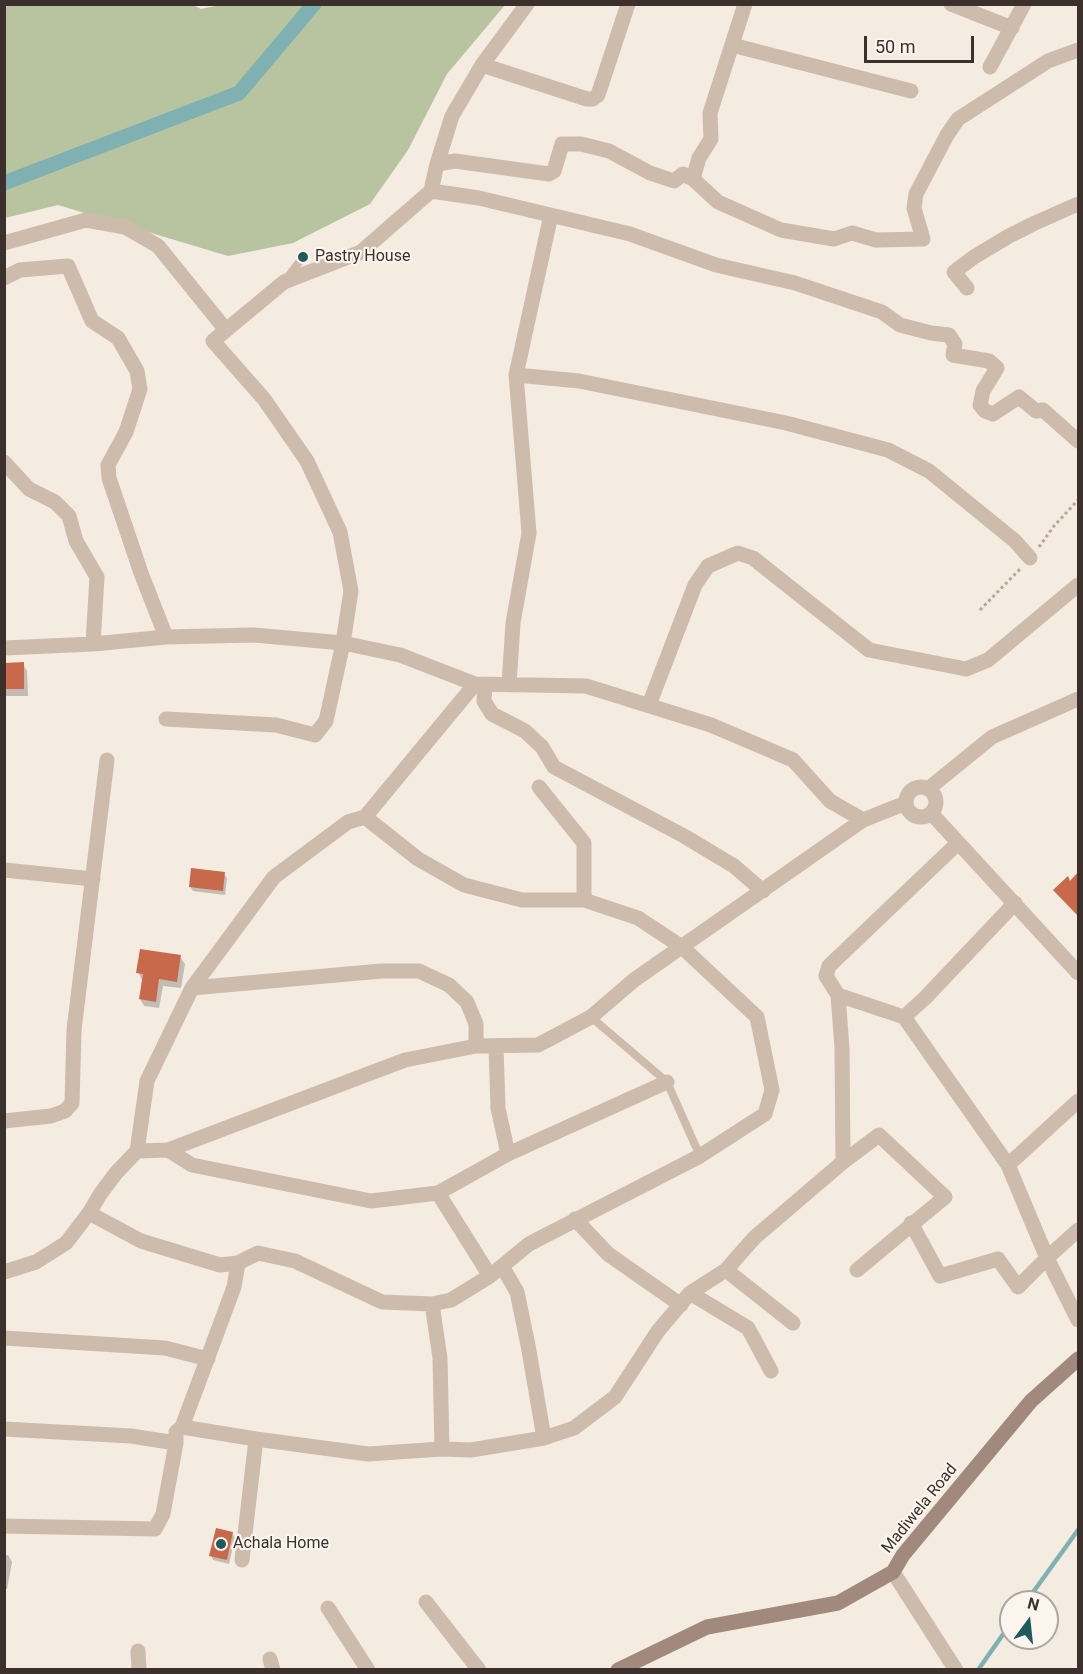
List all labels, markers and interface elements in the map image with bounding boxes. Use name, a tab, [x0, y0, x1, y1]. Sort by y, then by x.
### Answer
scale bar	[867, 24, 976, 62]
text: 50 m	[875, 36, 915, 57]
place label: Pastry House	[315, 247, 410, 267]
marker: Pastry House	[296, 250, 310, 264]
street label: Madiwela Road	[878, 1460, 962, 1558]
place label: Achala Home	[233, 1534, 329, 1554]
marker: Achala Home	[214, 1537, 228, 1551]
north arrow	[999, 1590, 1059, 1650]
text: N	[1025, 1593, 1041, 1615]

